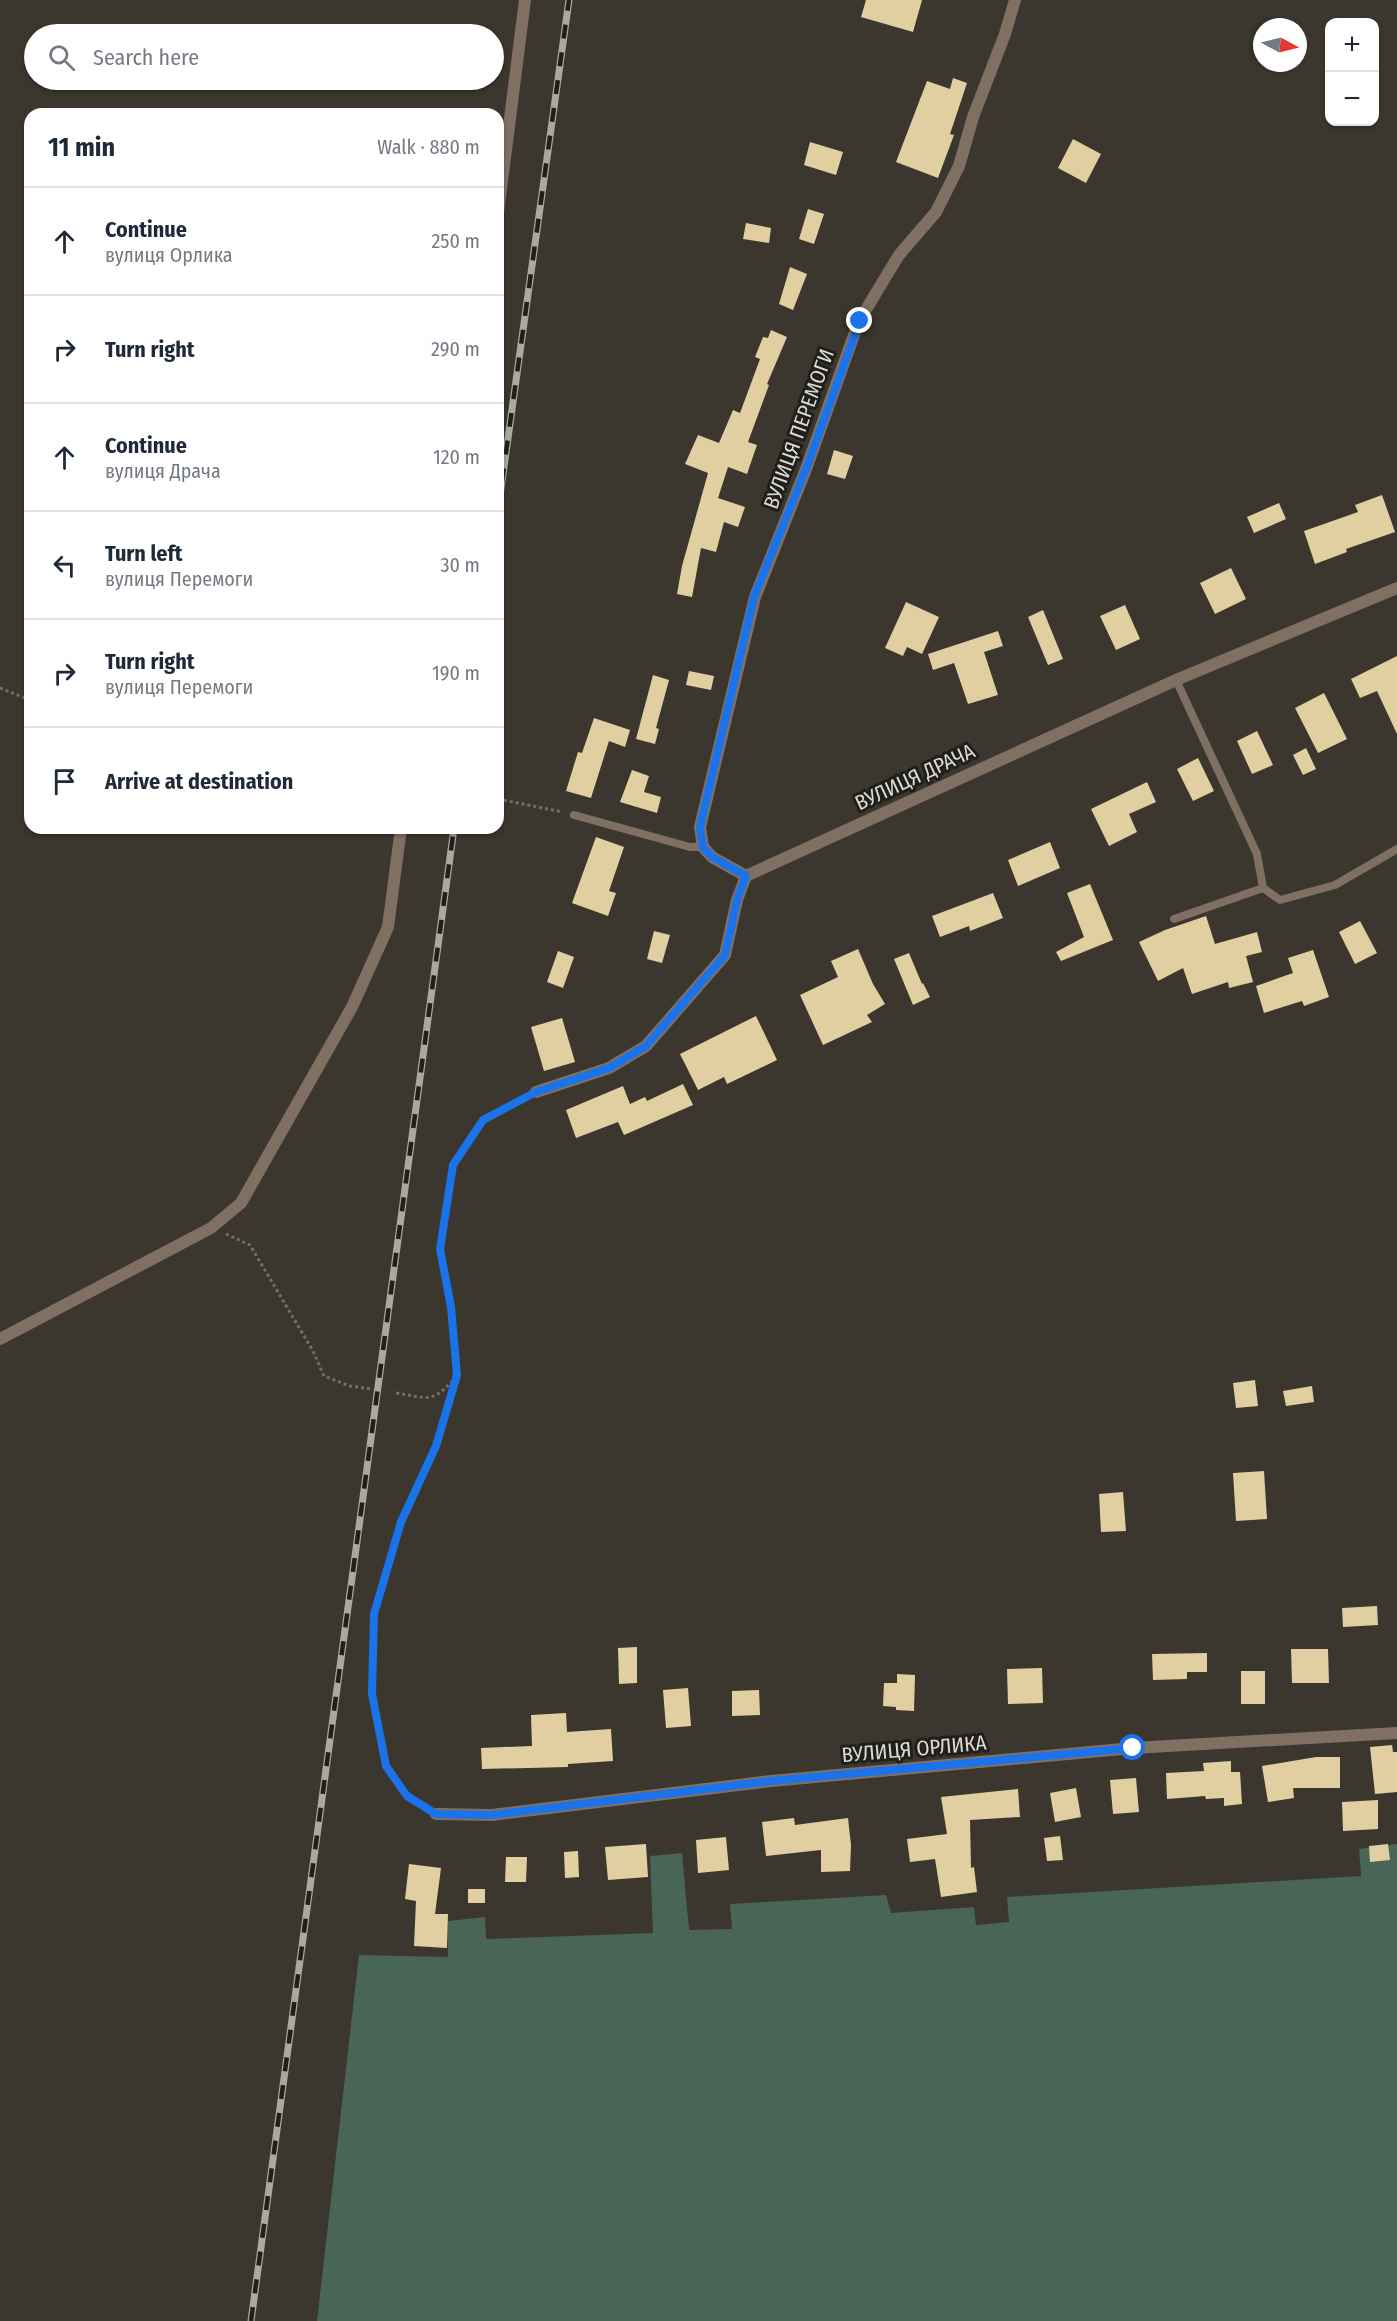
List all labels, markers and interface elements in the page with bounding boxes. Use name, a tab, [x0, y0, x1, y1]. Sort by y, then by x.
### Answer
north arrow	[1253, 18, 1307, 72]
map controls	[1325, 18, 1379, 126]
button: +	[1325, 18, 1379, 72]
search box	[24, 24, 504, 90]
icon: search	[45, 41, 78, 74]
text: Search here	[93, 44, 199, 71]
button: −	[1325, 72, 1379, 126]
text: 11 min	[48, 132, 115, 163]
text: Walk · 880 m	[377, 135, 480, 159]
text: Continue	[105, 216, 187, 243]
icon: ahead	[48, 225, 81, 258]
text: 250 m	[432, 229, 480, 253]
text: вулиця Орлика	[105, 243, 233, 267]
route end	[846, 307, 872, 333]
icon: right	[48, 333, 81, 366]
text: Turn right	[105, 336, 194, 363]
text: 290 m	[431, 337, 480, 361]
street label: ВУЛИЦЯ ПЕРЕМОГИ	[758, 345, 840, 513]
text: Continue	[105, 432, 187, 459]
icon: ahead	[48, 441, 81, 474]
text: 120 m	[433, 445, 480, 469]
text: вулиця Драча	[105, 459, 221, 483]
text: Turn left	[105, 540, 183, 567]
icon: left	[48, 549, 81, 582]
text: 30 m	[440, 553, 480, 577]
text: вулиця Перемоги	[105, 567, 253, 591]
text: Turn right	[105, 648, 194, 675]
icon: right	[48, 657, 81, 690]
text: 190 m	[432, 661, 480, 685]
text: вулиця Перемоги	[105, 675, 253, 699]
street label: ВУЛИЦЯ ДРАЧА	[851, 738, 979, 816]
icon: arrive	[48, 765, 81, 798]
text: Arrive at destination	[105, 768, 293, 795]
street label: ВУЛИЦЯ ОРЛИКА	[841, 1730, 987, 1768]
route start	[1119, 1734, 1145, 1760]

